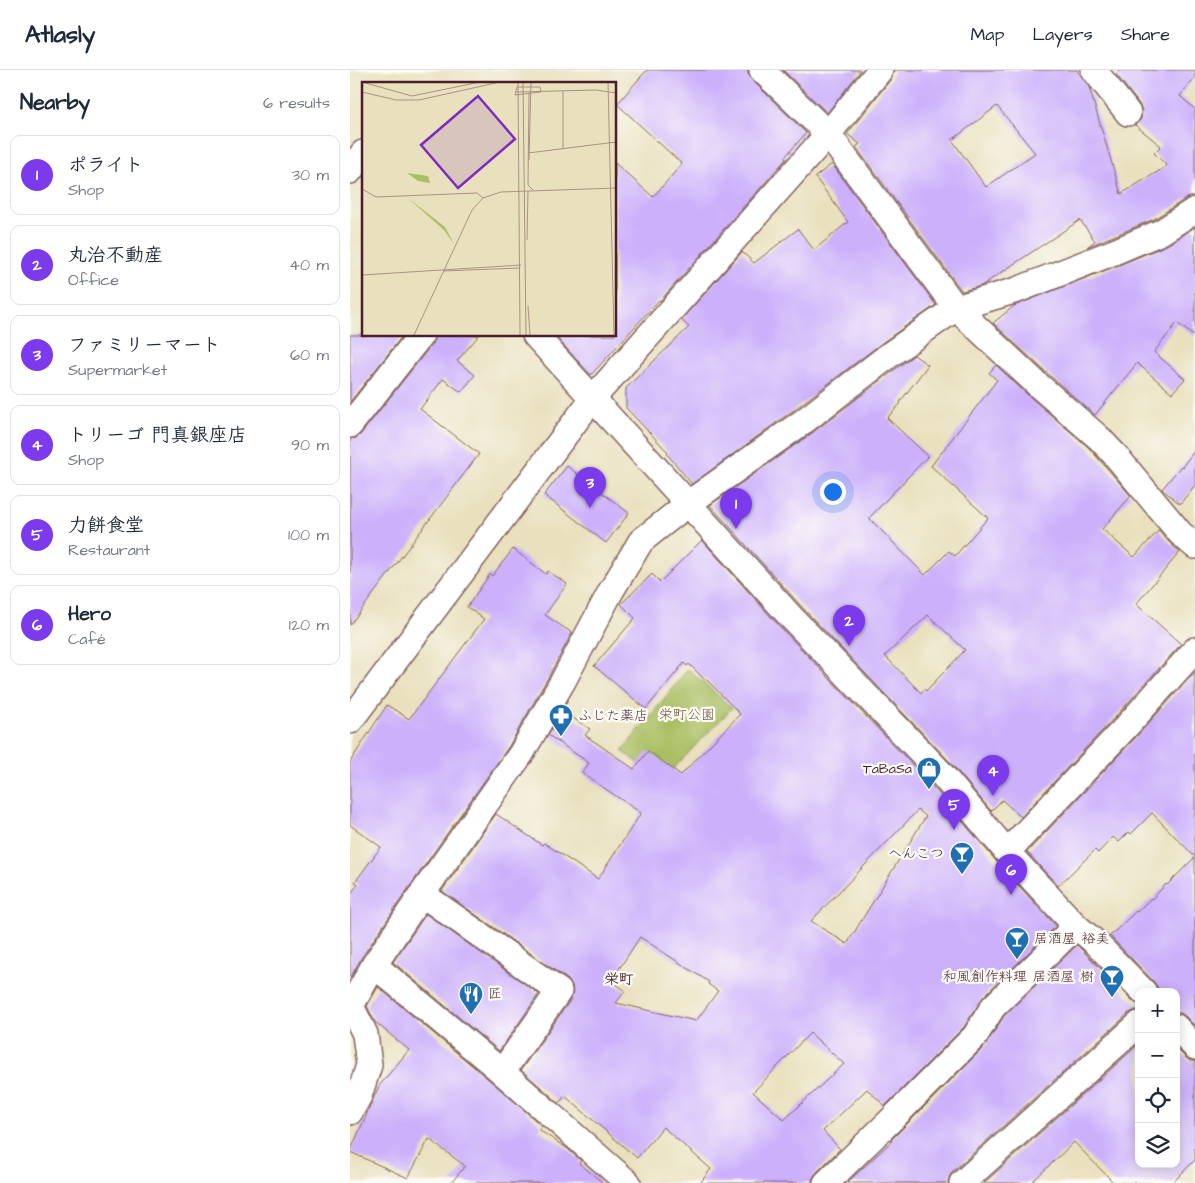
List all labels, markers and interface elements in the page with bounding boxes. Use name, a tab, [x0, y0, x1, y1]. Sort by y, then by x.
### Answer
text: Atlasly	[25, 18, 95, 52]
text: Map	[970, 22, 1004, 47]
text: Layers	[1032, 22, 1093, 47]
text: Share	[1121, 22, 1170, 47]
inset map	[362, 82, 616, 336]
text: Nearby	[20, 88, 90, 117]
text: 6 results	[263, 92, 330, 114]
text: ポライト	[68, 152, 144, 179]
text: 1	[36, 164, 38, 186]
text: 30 m	[292, 164, 329, 186]
text: Shop	[68, 179, 104, 201]
text: 丸治不動産	[68, 242, 163, 269]
text: 2	[32, 254, 42, 276]
text: 40 m	[289, 254, 329, 276]
text: Office	[68, 269, 119, 291]
text: ファミリーマート	[68, 332, 221, 359]
text: 3	[33, 344, 41, 366]
text: 60 m	[290, 344, 329, 366]
text: Supermarket	[68, 359, 167, 381]
text: トリーゴ 門真銀座店	[68, 422, 247, 449]
text: 4	[32, 434, 42, 456]
text: 90 m	[291, 434, 329, 456]
text: Shop	[68, 449, 104, 471]
pin: 3	[574, 467, 606, 508]
your location	[820, 479, 846, 505]
pin: 1	[720, 488, 752, 529]
text: 力餅食堂	[68, 512, 144, 539]
text: 5	[31, 524, 43, 546]
text: 100 m	[288, 524, 329, 546]
text: Restaurant	[68, 539, 150, 561]
text: Hero	[68, 601, 111, 628]
pin: 2	[833, 605, 865, 646]
text: 6	[32, 614, 42, 636]
text: 120 m	[289, 614, 329, 636]
text: Café	[68, 628, 106, 650]
pharmacy icon: ふじた薬店	[548, 703, 574, 737]
park label: 栄町公園	[659, 705, 715, 725]
place label: ふじた薬店	[578, 706, 648, 726]
pin: 4	[977, 755, 1009, 796]
shop icon: TaBaSa	[916, 756, 942, 790]
place label: TaBaSa	[863, 759, 912, 779]
pin: 5	[938, 789, 970, 830]
bar icon: へんこつ	[949, 841, 975, 875]
place label: へんこつ	[888, 844, 944, 864]
pin: 6	[995, 854, 1027, 895]
bar icon: 居酒屋 裕美	[1004, 926, 1030, 960]
place label: 居酒屋 裕美	[1034, 929, 1110, 949]
bar icon: 和風創作料理 居酒屋 樹	[1099, 964, 1125, 998]
place label: 和風創作料理 居酒屋 樹	[943, 967, 1094, 987]
district label: 栄町	[604, 969, 634, 990]
restaurant icon: 匠	[458, 981, 484, 1015]
place label: 匠	[488, 984, 502, 1004]
map controls	[1135, 988, 1180, 1168]
button: +	[1135, 988, 1180, 1033]
button: −	[1135, 1033, 1180, 1078]
button: locate	[1135, 1078, 1180, 1123]
button: layers	[1135, 1123, 1180, 1168]

